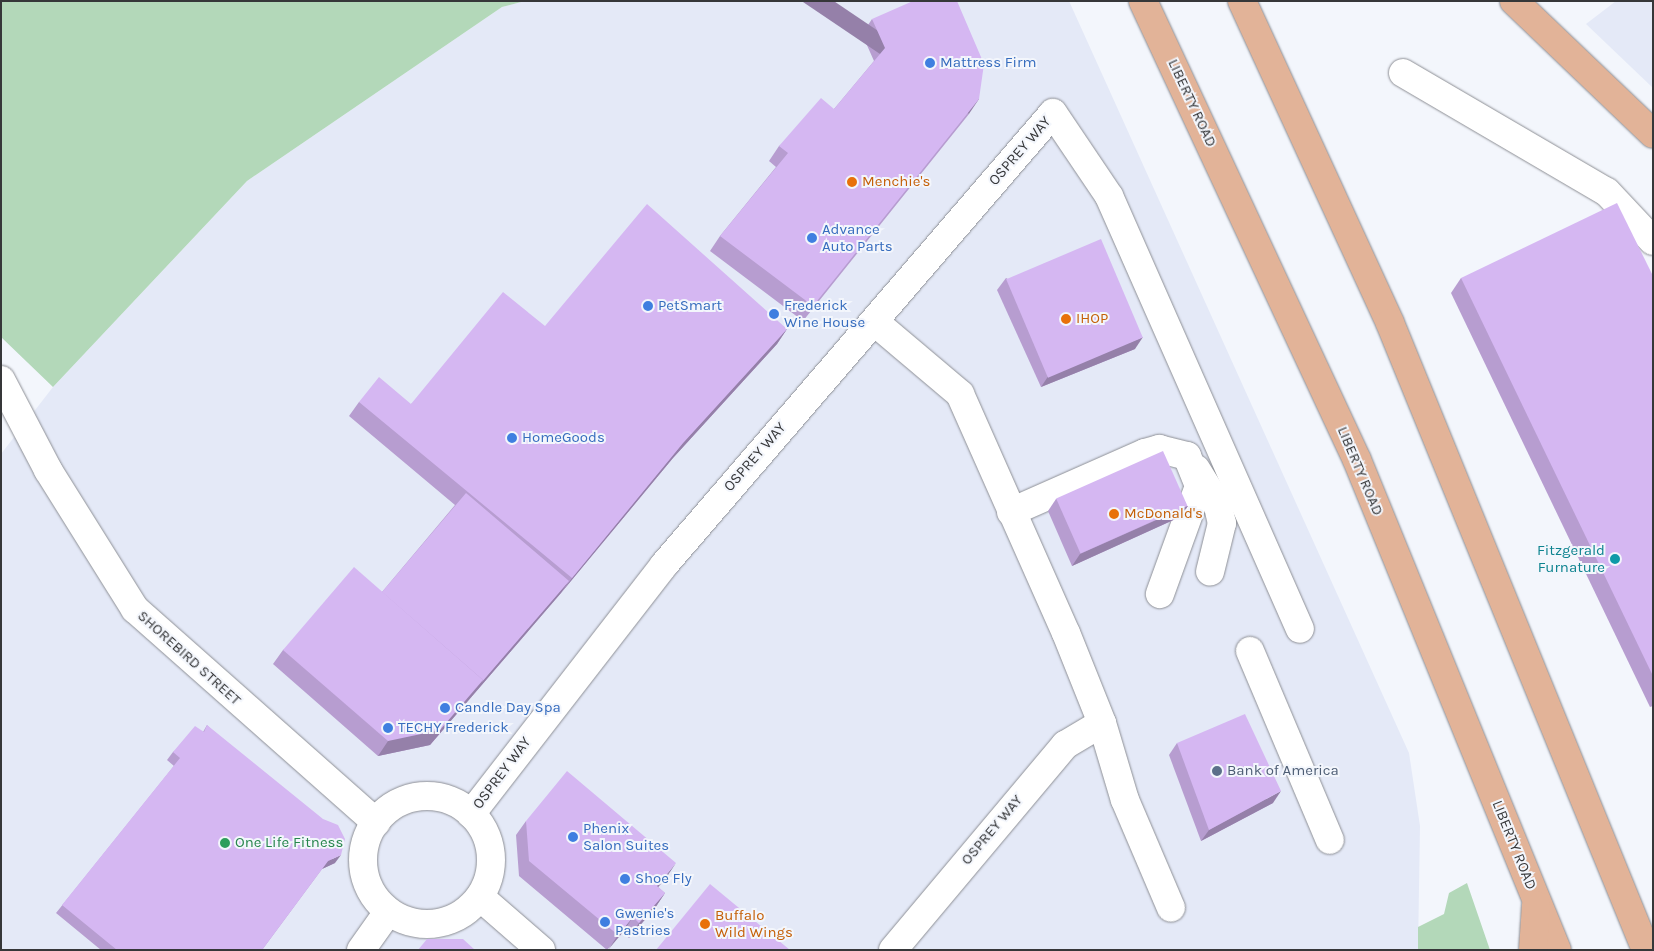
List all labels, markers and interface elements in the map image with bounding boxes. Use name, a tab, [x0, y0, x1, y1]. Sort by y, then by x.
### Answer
place label: Mattress Firm	[940, 54, 1036, 72]
street label: LIBERTY ROAD	[1164, 56, 1220, 150]
marker: Mattress Firm	[924, 57, 936, 69]
street label: OSPREY WAY	[985, 113, 1055, 189]
place label: Menchie's	[862, 173, 930, 191]
marker: Menchie's	[846, 176, 858, 188]
place label: Advance Auto Parts	[822, 220, 893, 255]
marker: Advance Auto Parts	[806, 232, 818, 244]
place label: Frederick Wine House	[784, 296, 865, 331]
place label: PetSmart	[658, 297, 722, 315]
marker: PetSmart	[642, 300, 654, 312]
marker: Frederick Wine House	[768, 308, 780, 320]
place label: IHOP	[1076, 310, 1108, 328]
marker: IHOP	[1060, 313, 1072, 325]
street label: OSPREY WAY	[720, 419, 790, 495]
street label: LIBERTY ROAD	[1333, 424, 1387, 518]
place label: HomeGoods	[522, 429, 605, 447]
marker: HomeGoods	[506, 432, 518, 444]
place label: McDonald's	[1124, 505, 1203, 523]
marker: McDonald's	[1108, 508, 1120, 520]
place label: Fitzgerald Furnature	[1537, 541, 1605, 576]
marker: Fitzgerald Furnature	[1609, 553, 1621, 565]
street label: SHOREBIRD STREET	[134, 607, 244, 709]
place label: Candle Day Spa	[455, 699, 561, 717]
marker: Candle Day Spa	[439, 702, 451, 714]
place label: TECHY Frederick	[398, 719, 509, 737]
marker: TECHY Frederick	[382, 722, 394, 734]
street label: OSPREY WAY	[469, 733, 535, 813]
place label: Bank of America	[1227, 762, 1339, 780]
marker: Bank of America	[1211, 765, 1223, 777]
street label: OSPREY WAY	[958, 791, 1026, 869]
street label: LIBERTY ROAD	[1488, 798, 1540, 892]
place label: Phenix Salon Suites	[583, 819, 669, 854]
marker: Phenix Salon Suites	[567, 831, 579, 843]
place label: One Life Fitness	[235, 834, 343, 852]
marker: One Life Fitness	[219, 837, 231, 849]
place label: Shoe Fly	[635, 870, 692, 888]
marker: Shoe Fly	[619, 873, 631, 885]
place label: Gwenie's Pastries	[615, 904, 674, 939]
place label: Buffalo Wild Wings	[715, 906, 793, 941]
marker: Gwenie's Pastries	[599, 916, 611, 928]
marker: Buffalo Wild Wings	[699, 918, 711, 930]

